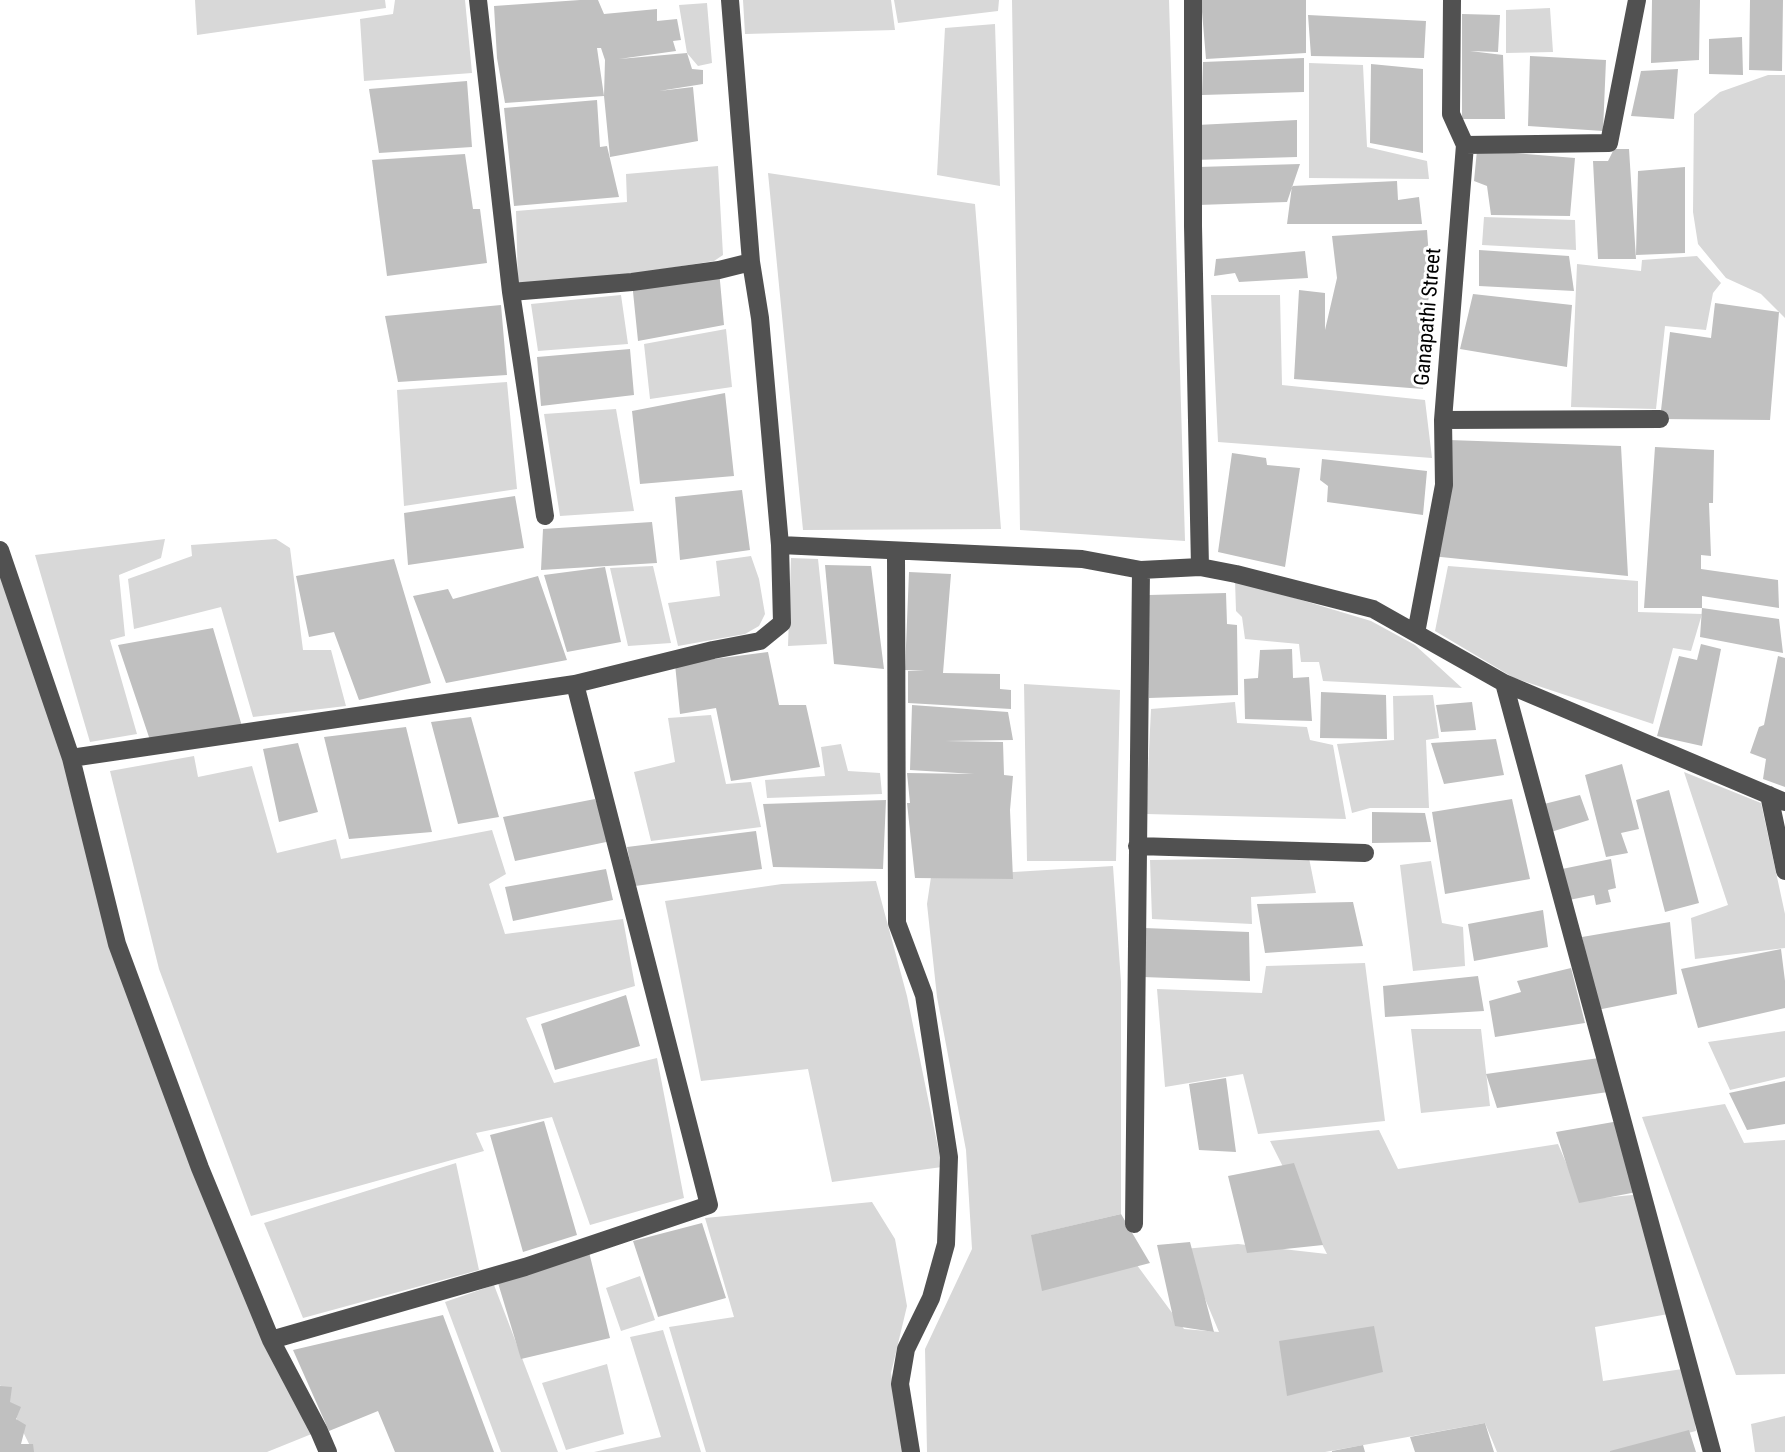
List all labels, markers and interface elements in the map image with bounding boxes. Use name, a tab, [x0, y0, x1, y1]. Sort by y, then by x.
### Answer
street label: Ganapathi Street	[1410, 247, 1448, 387]

